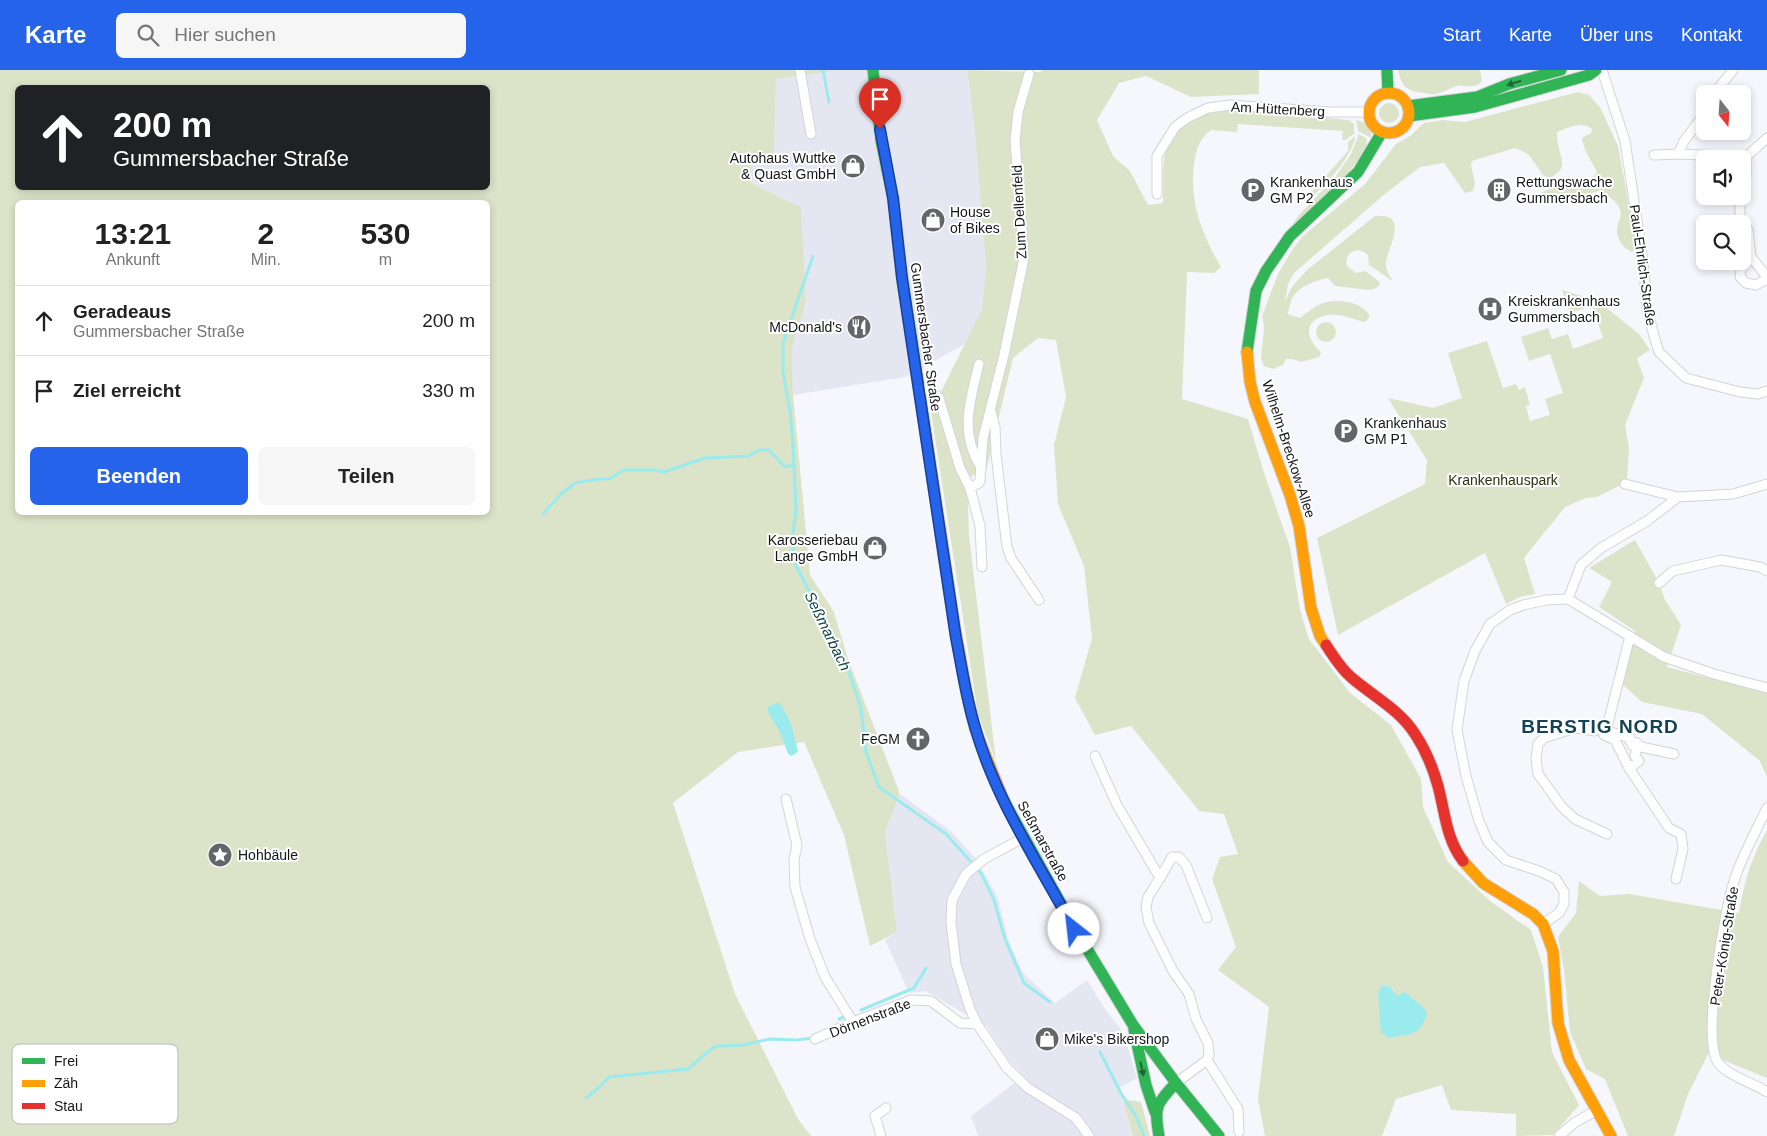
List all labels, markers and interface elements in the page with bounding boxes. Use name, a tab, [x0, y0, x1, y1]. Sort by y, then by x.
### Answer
search box	[116, 13, 466, 58]
text: Karte	[25, 21, 86, 48]
icon: search	[134, 21, 162, 49]
text: Hier suchen	[174, 24, 276, 45]
text: Start	[1443, 25, 1481, 45]
text: Karte	[1509, 25, 1552, 45]
text: Über uns	[1580, 25, 1653, 45]
text: Kontakt	[1681, 25, 1742, 45]
pin	[859, 78, 901, 129]
one-way arrow	[1507, 80, 1522, 88]
icon: arrive	[866, 85, 894, 113]
north arrow	[1696, 85, 1751, 140]
map controls	[1696, 85, 1751, 270]
street label: Am Hüttenberg	[1231, 99, 1325, 119]
icon: ahead	[30, 105, 95, 170]
text: 200 m	[113, 105, 212, 144]
text: Gummersbacher Straße	[113, 146, 349, 171]
place label: Autohaus Wuttke & Quast GmbH	[730, 150, 836, 182]
button: sound	[1696, 150, 1751, 205]
shop icon: Autohaus Wuttke & Quast GmbH	[840, 153, 866, 179]
street label: Zum Dellenfeld	[1009, 165, 1029, 259]
place label: Krankenhaus GM P2	[1270, 174, 1353, 206]
place label: Rettungswache Gummersbach	[1516, 174, 1613, 206]
parking icon: Krankenhaus GM P2	[1240, 177, 1266, 203]
building icon: Rettungswache Gummersbach	[1486, 177, 1512, 203]
street label: Paul-Ehrlich-Straße	[1627, 203, 1659, 327]
place label: House of Bikes	[950, 204, 1000, 236]
shop icon: House of Bikes	[920, 207, 946, 233]
button: search	[1696, 215, 1751, 270]
text: 13:21	[94, 217, 171, 250]
text: 2	[257, 217, 274, 250]
text: 530	[360, 217, 410, 250]
text: Ankunft	[106, 251, 160, 268]
text: Min.	[251, 251, 281, 268]
text: m	[379, 251, 392, 268]
street label: Gummersbacher Straße	[908, 262, 944, 413]
place label: Kreiskrankenhaus Gummersbach	[1508, 293, 1620, 325]
hospital icon: Kreiskrankenhaus Gummersbach	[1477, 296, 1503, 322]
text: Geradeaus	[73, 301, 171, 322]
icon: ahead	[30, 307, 58, 335]
text: 200 m	[422, 310, 475, 331]
restaurant icon: McDonald's	[846, 314, 872, 340]
place label: McDonald's	[769, 319, 842, 335]
text: Gummersbacher Straße	[73, 323, 245, 340]
icon: arrive	[30, 377, 58, 405]
street label: Wilhelm-Breckow-Allee	[1259, 378, 1319, 520]
text: Ziel erreicht	[73, 380, 181, 401]
text: 330 m	[422, 380, 475, 401]
place label: Krankenhaus GM P1	[1364, 415, 1447, 447]
parking icon: Krankenhaus GM P1	[1333, 418, 1359, 444]
button: Beenden	[30, 447, 248, 505]
button: Teilen	[258, 447, 475, 505]
park label: Krankenhauspark	[1448, 472, 1559, 488]
place label: Karosseriebau Lange GmbH	[768, 532, 858, 564]
shop icon: Karosseriebau Lange GmbH	[862, 535, 888, 561]
water label: Seßmarbach	[802, 589, 854, 673]
district label: BERSTIG NORD	[1521, 716, 1679, 737]
church icon: FeGM	[905, 726, 931, 752]
place label: FeGM	[861, 731, 900, 747]
street label: Seßmarstraße	[1014, 798, 1072, 884]
place icon: Hohbäule	[207, 842, 233, 868]
place label: Hohbäule	[238, 847, 298, 863]
street label: Peter-König-Straße	[1707, 885, 1741, 1007]
position arrow	[1047, 902, 1099, 954]
street label: Dörnenstraße	[827, 995, 913, 1041]
shop icon: Mike's Bikershop	[1034, 1026, 1060, 1052]
place label: Mike's Bikershop	[1064, 1031, 1170, 1047]
legend	[12, 1044, 178, 1124]
text: Frei	[54, 1053, 78, 1069]
one-way arrow	[1138, 1062, 1146, 1077]
text: Zäh	[54, 1075, 78, 1091]
text: Stau	[54, 1098, 83, 1114]

